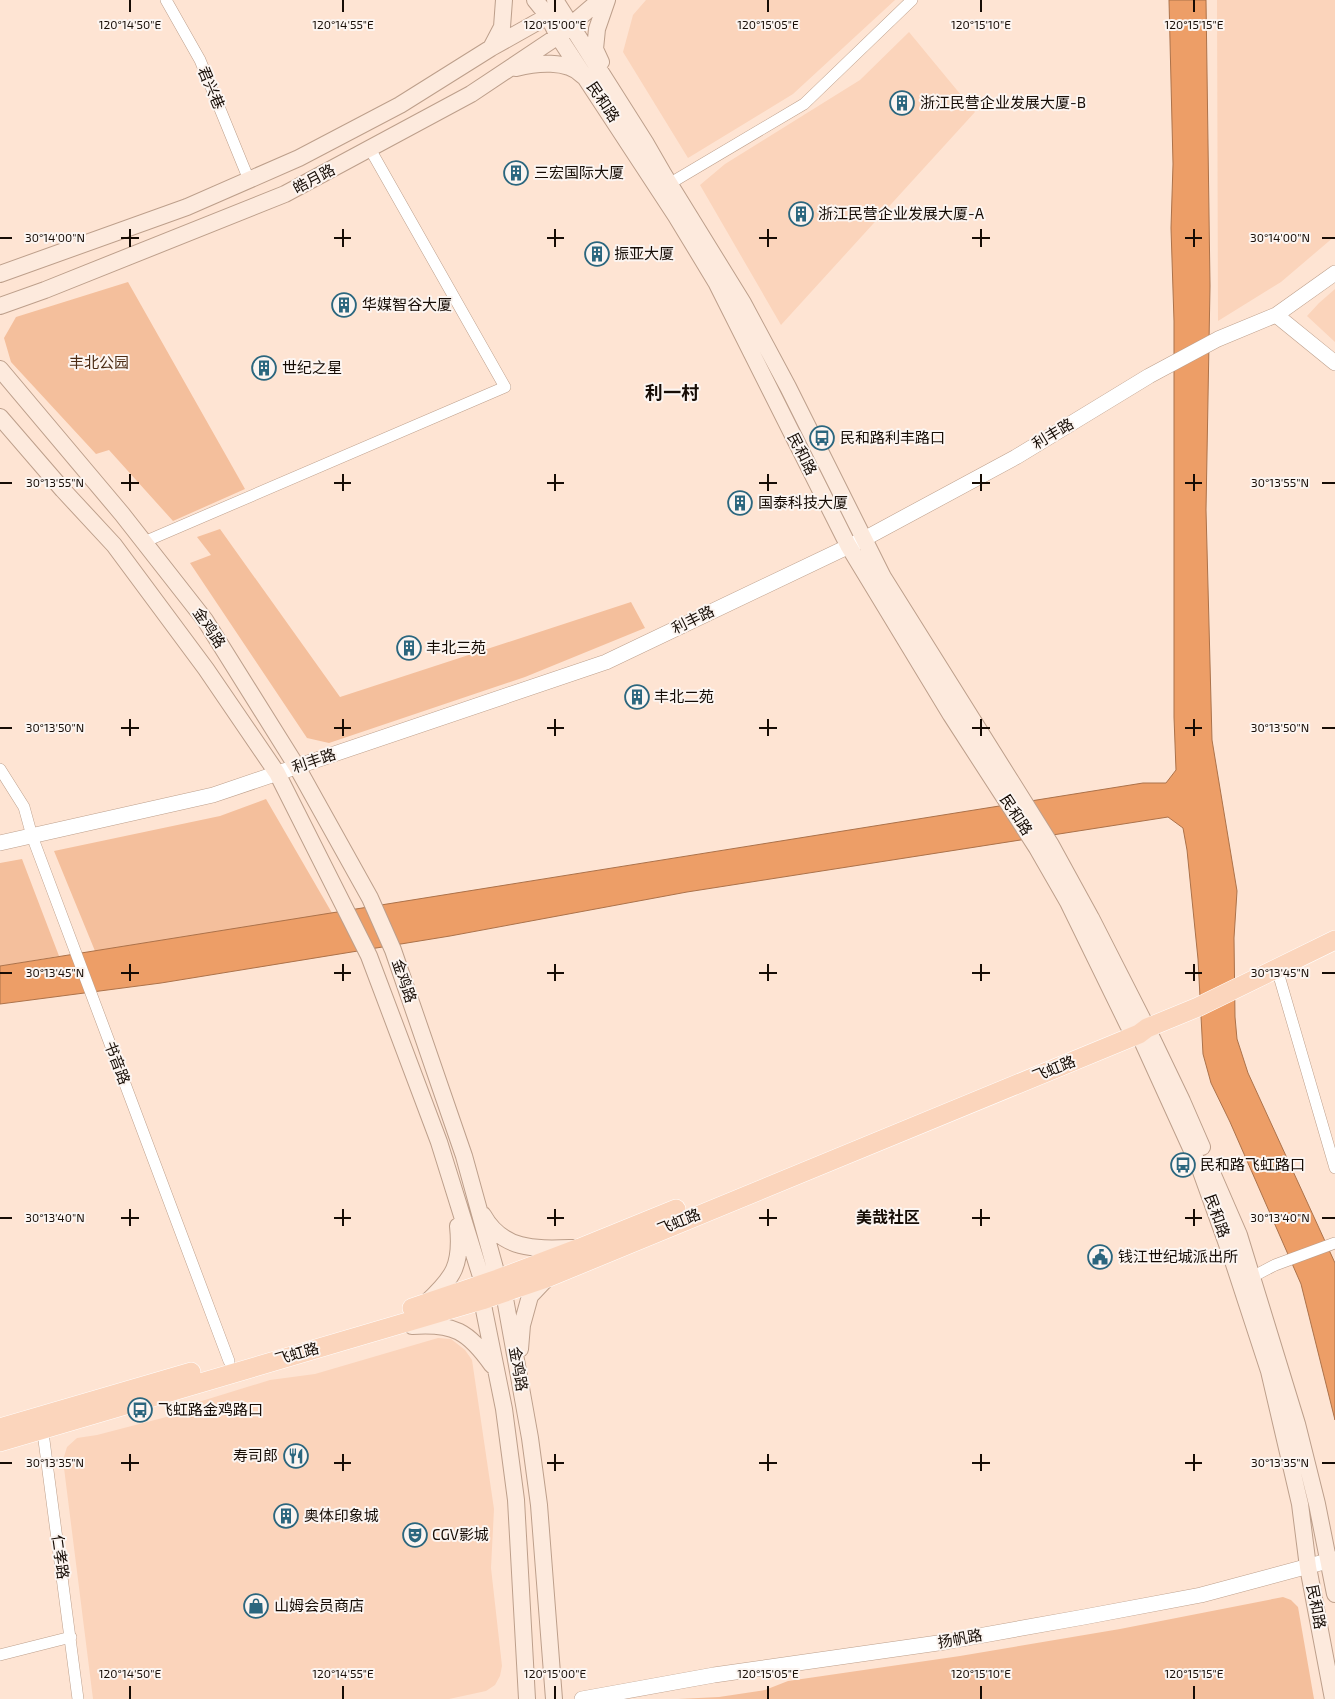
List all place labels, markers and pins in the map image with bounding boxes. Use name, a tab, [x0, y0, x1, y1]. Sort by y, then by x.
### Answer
building icon: 浙江民营企业发展大厦-B	[889, 90, 915, 116]
place label: 浙江民营企业发展大厦-B	[920, 93, 1086, 111]
building icon: 三宏国际大厦	[503, 160, 529, 186]
place label: 三宏国际大厦	[534, 163, 624, 181]
building icon: 浙江民营企业发展大厦-A	[788, 201, 814, 227]
place label: 浙江民营企业发展大厦-A	[818, 204, 985, 222]
building icon: 振亚大厦	[584, 241, 610, 267]
place label: 振亚大厦	[614, 244, 674, 262]
building icon: 华媒智谷大厦	[331, 292, 357, 318]
place label: 华媒智谷大厦	[362, 295, 452, 313]
building icon: 世纪之星	[251, 355, 277, 381]
place label: 世纪之星	[282, 358, 342, 376]
bus stop icon: 民和路利丰路口	[809, 425, 835, 451]
place label: 民和路利丰路口	[840, 428, 945, 446]
building icon: 国泰科技大厦	[727, 490, 753, 516]
place label: 国泰科技大厦	[758, 493, 848, 511]
building icon: 丰北三苑	[396, 635, 422, 661]
place label: 丰北三苑	[426, 638, 486, 656]
building icon: 丰北二苑	[624, 684, 650, 710]
place label: 丰北二苑	[654, 687, 714, 705]
bus stop icon: 民和路飞虹路口	[1170, 1152, 1196, 1178]
place label: 民和路飞虹路口	[1200, 1155, 1305, 1173]
public building icon: 钱江世纪城派出所	[1087, 1244, 1113, 1270]
place label: 钱江世纪城派出所	[1118, 1247, 1238, 1265]
bus stop icon: 飞虹路金鸡路口	[127, 1397, 153, 1423]
place label: 飞虹路金鸡路口	[158, 1400, 263, 1418]
restaurant icon: 寿司郎	[283, 1443, 309, 1469]
place label: 寿司郎	[233, 1446, 278, 1464]
building icon: 奥体印象城	[273, 1503, 299, 1529]
place label: 奥体印象城	[304, 1506, 379, 1524]
theatre icon: CGV影城	[402, 1522, 428, 1548]
place label: CGV影城	[432, 1525, 489, 1543]
shop icon: 山姆会员商店	[243, 1593, 269, 1619]
place label: 山姆会员商店	[274, 1596, 364, 1614]

